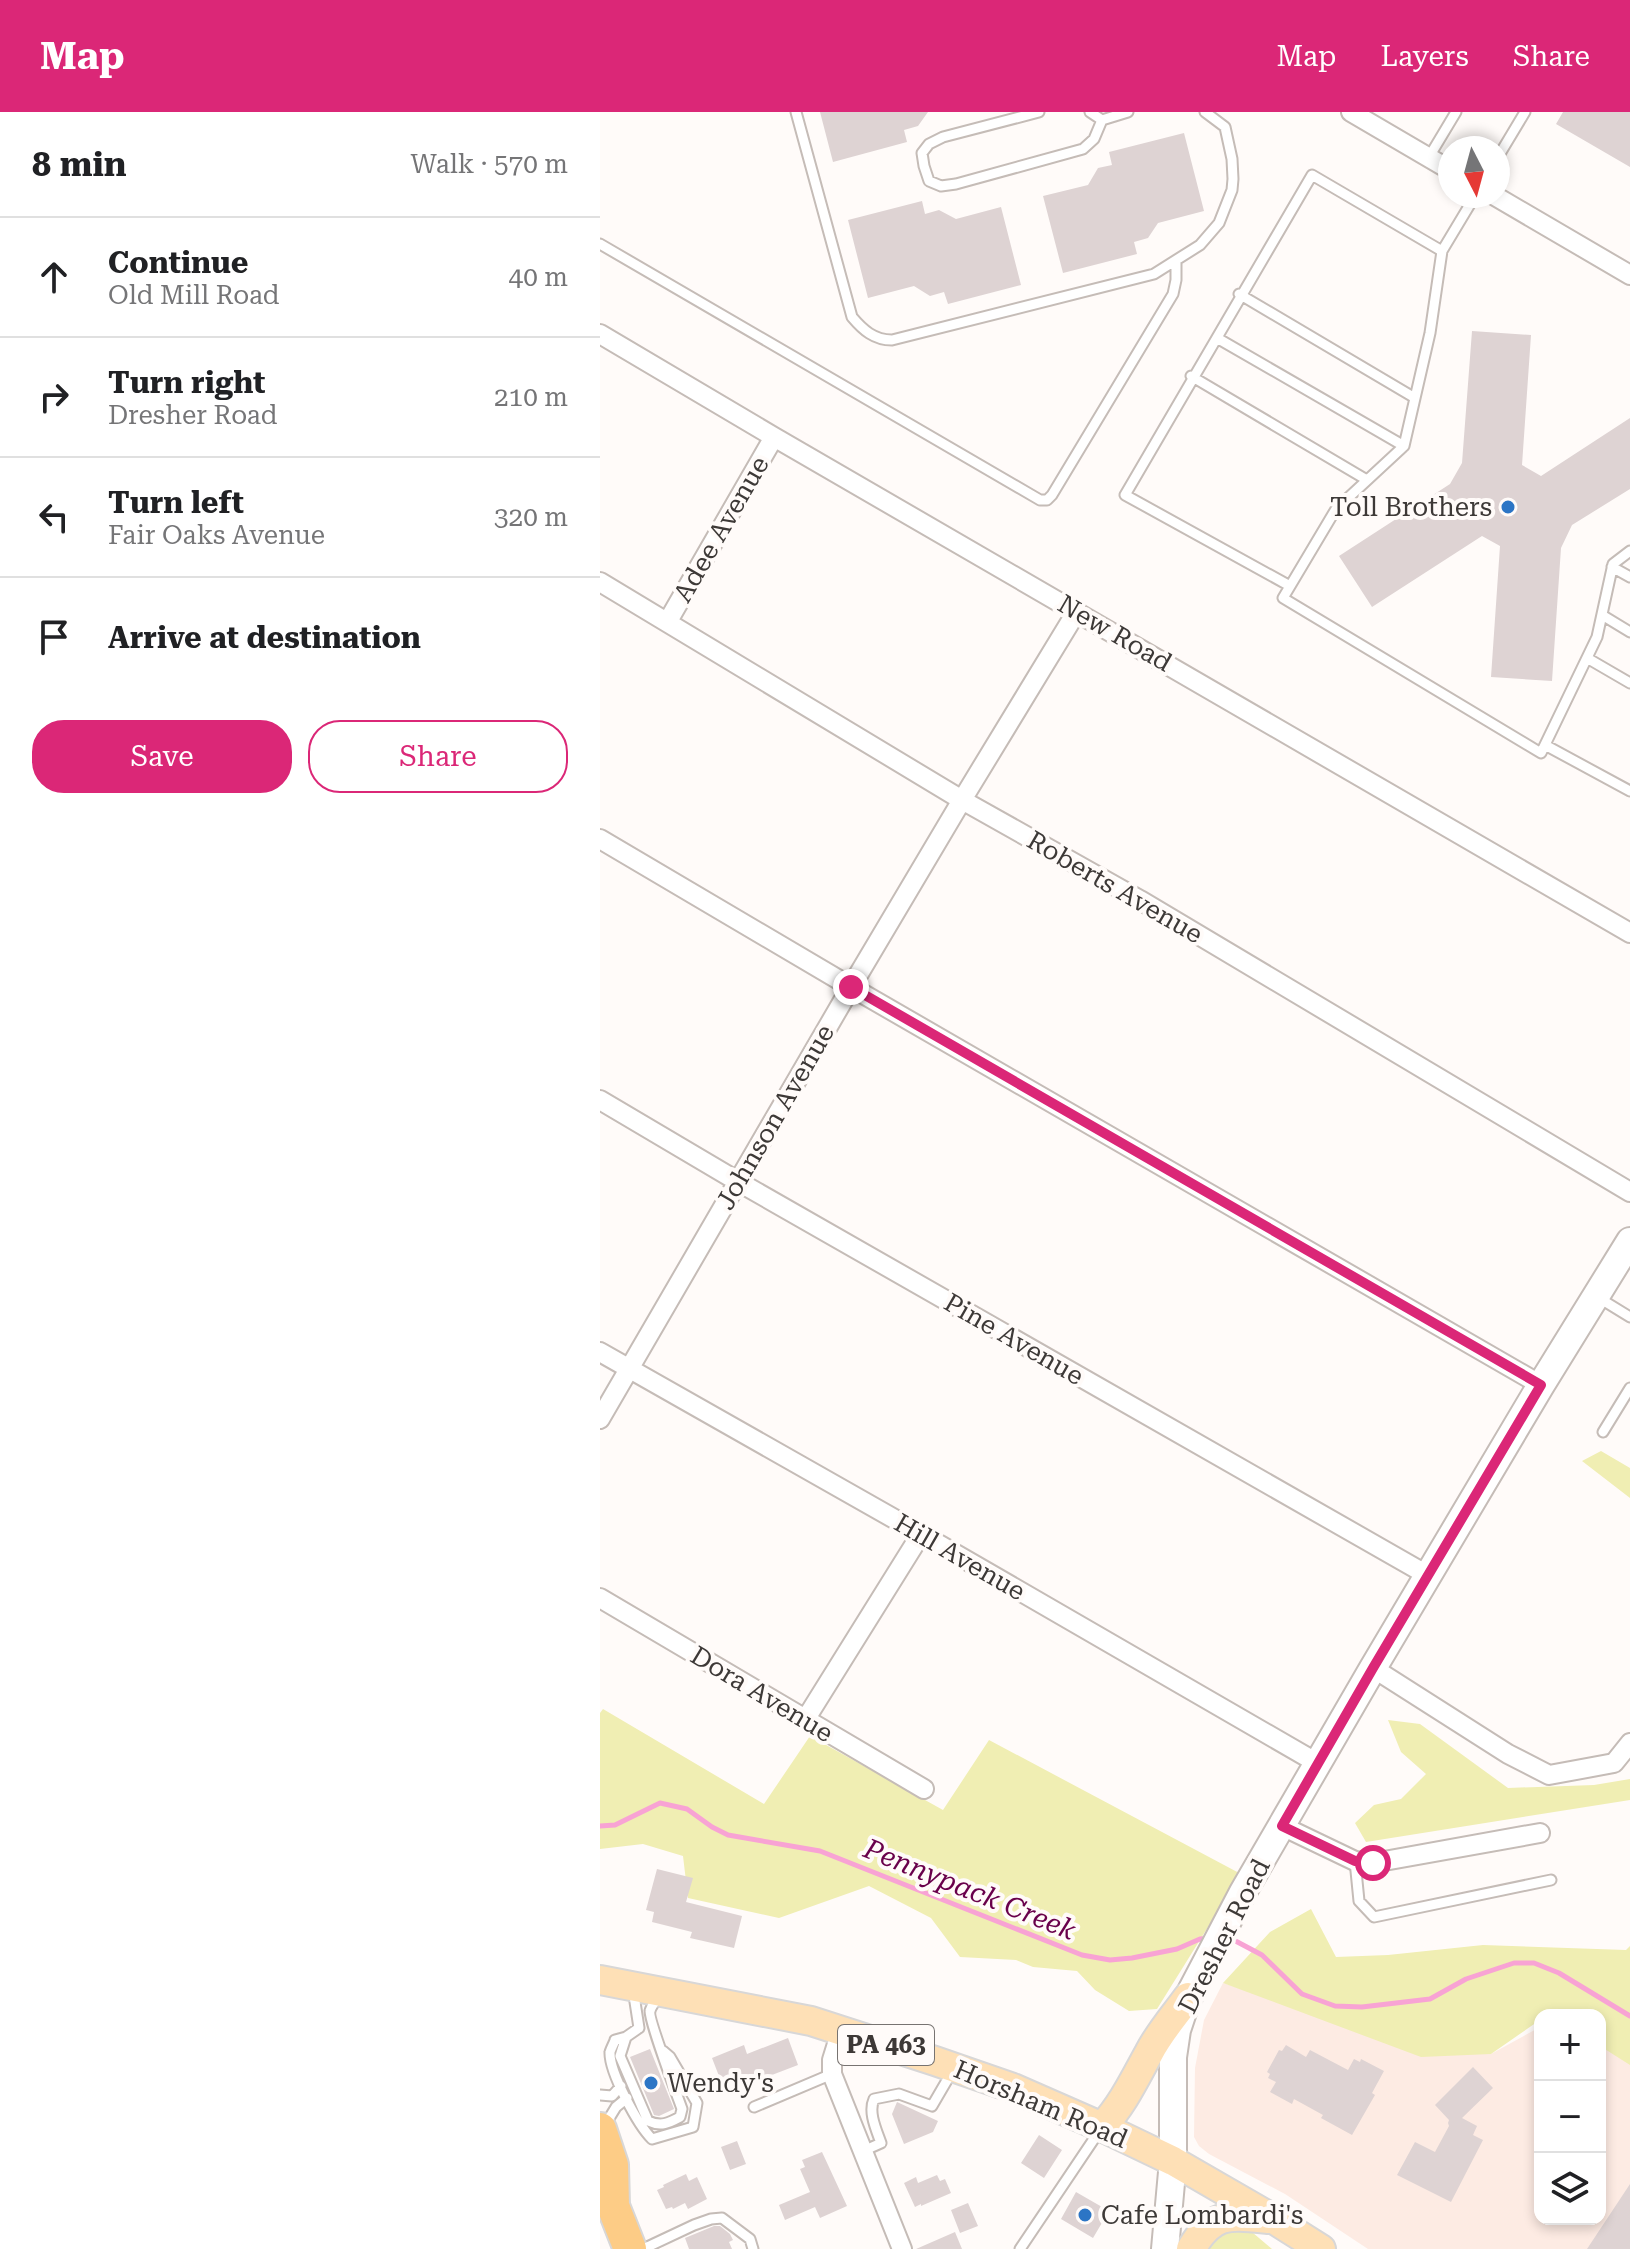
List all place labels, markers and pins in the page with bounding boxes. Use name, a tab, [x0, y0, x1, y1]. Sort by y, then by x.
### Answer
place label: Toll Brothers	[1330, 492, 1492, 522]
marker: Toll Brothers	[1499, 498, 1517, 516]
place label: Wendy's	[667, 2068, 774, 2098]
marker: Wendy's	[642, 2074, 660, 2092]
place label: Cafe Lombardi's	[1101, 2200, 1303, 2230]
marker: Cafe Lombardi's	[1076, 2206, 1094, 2224]

